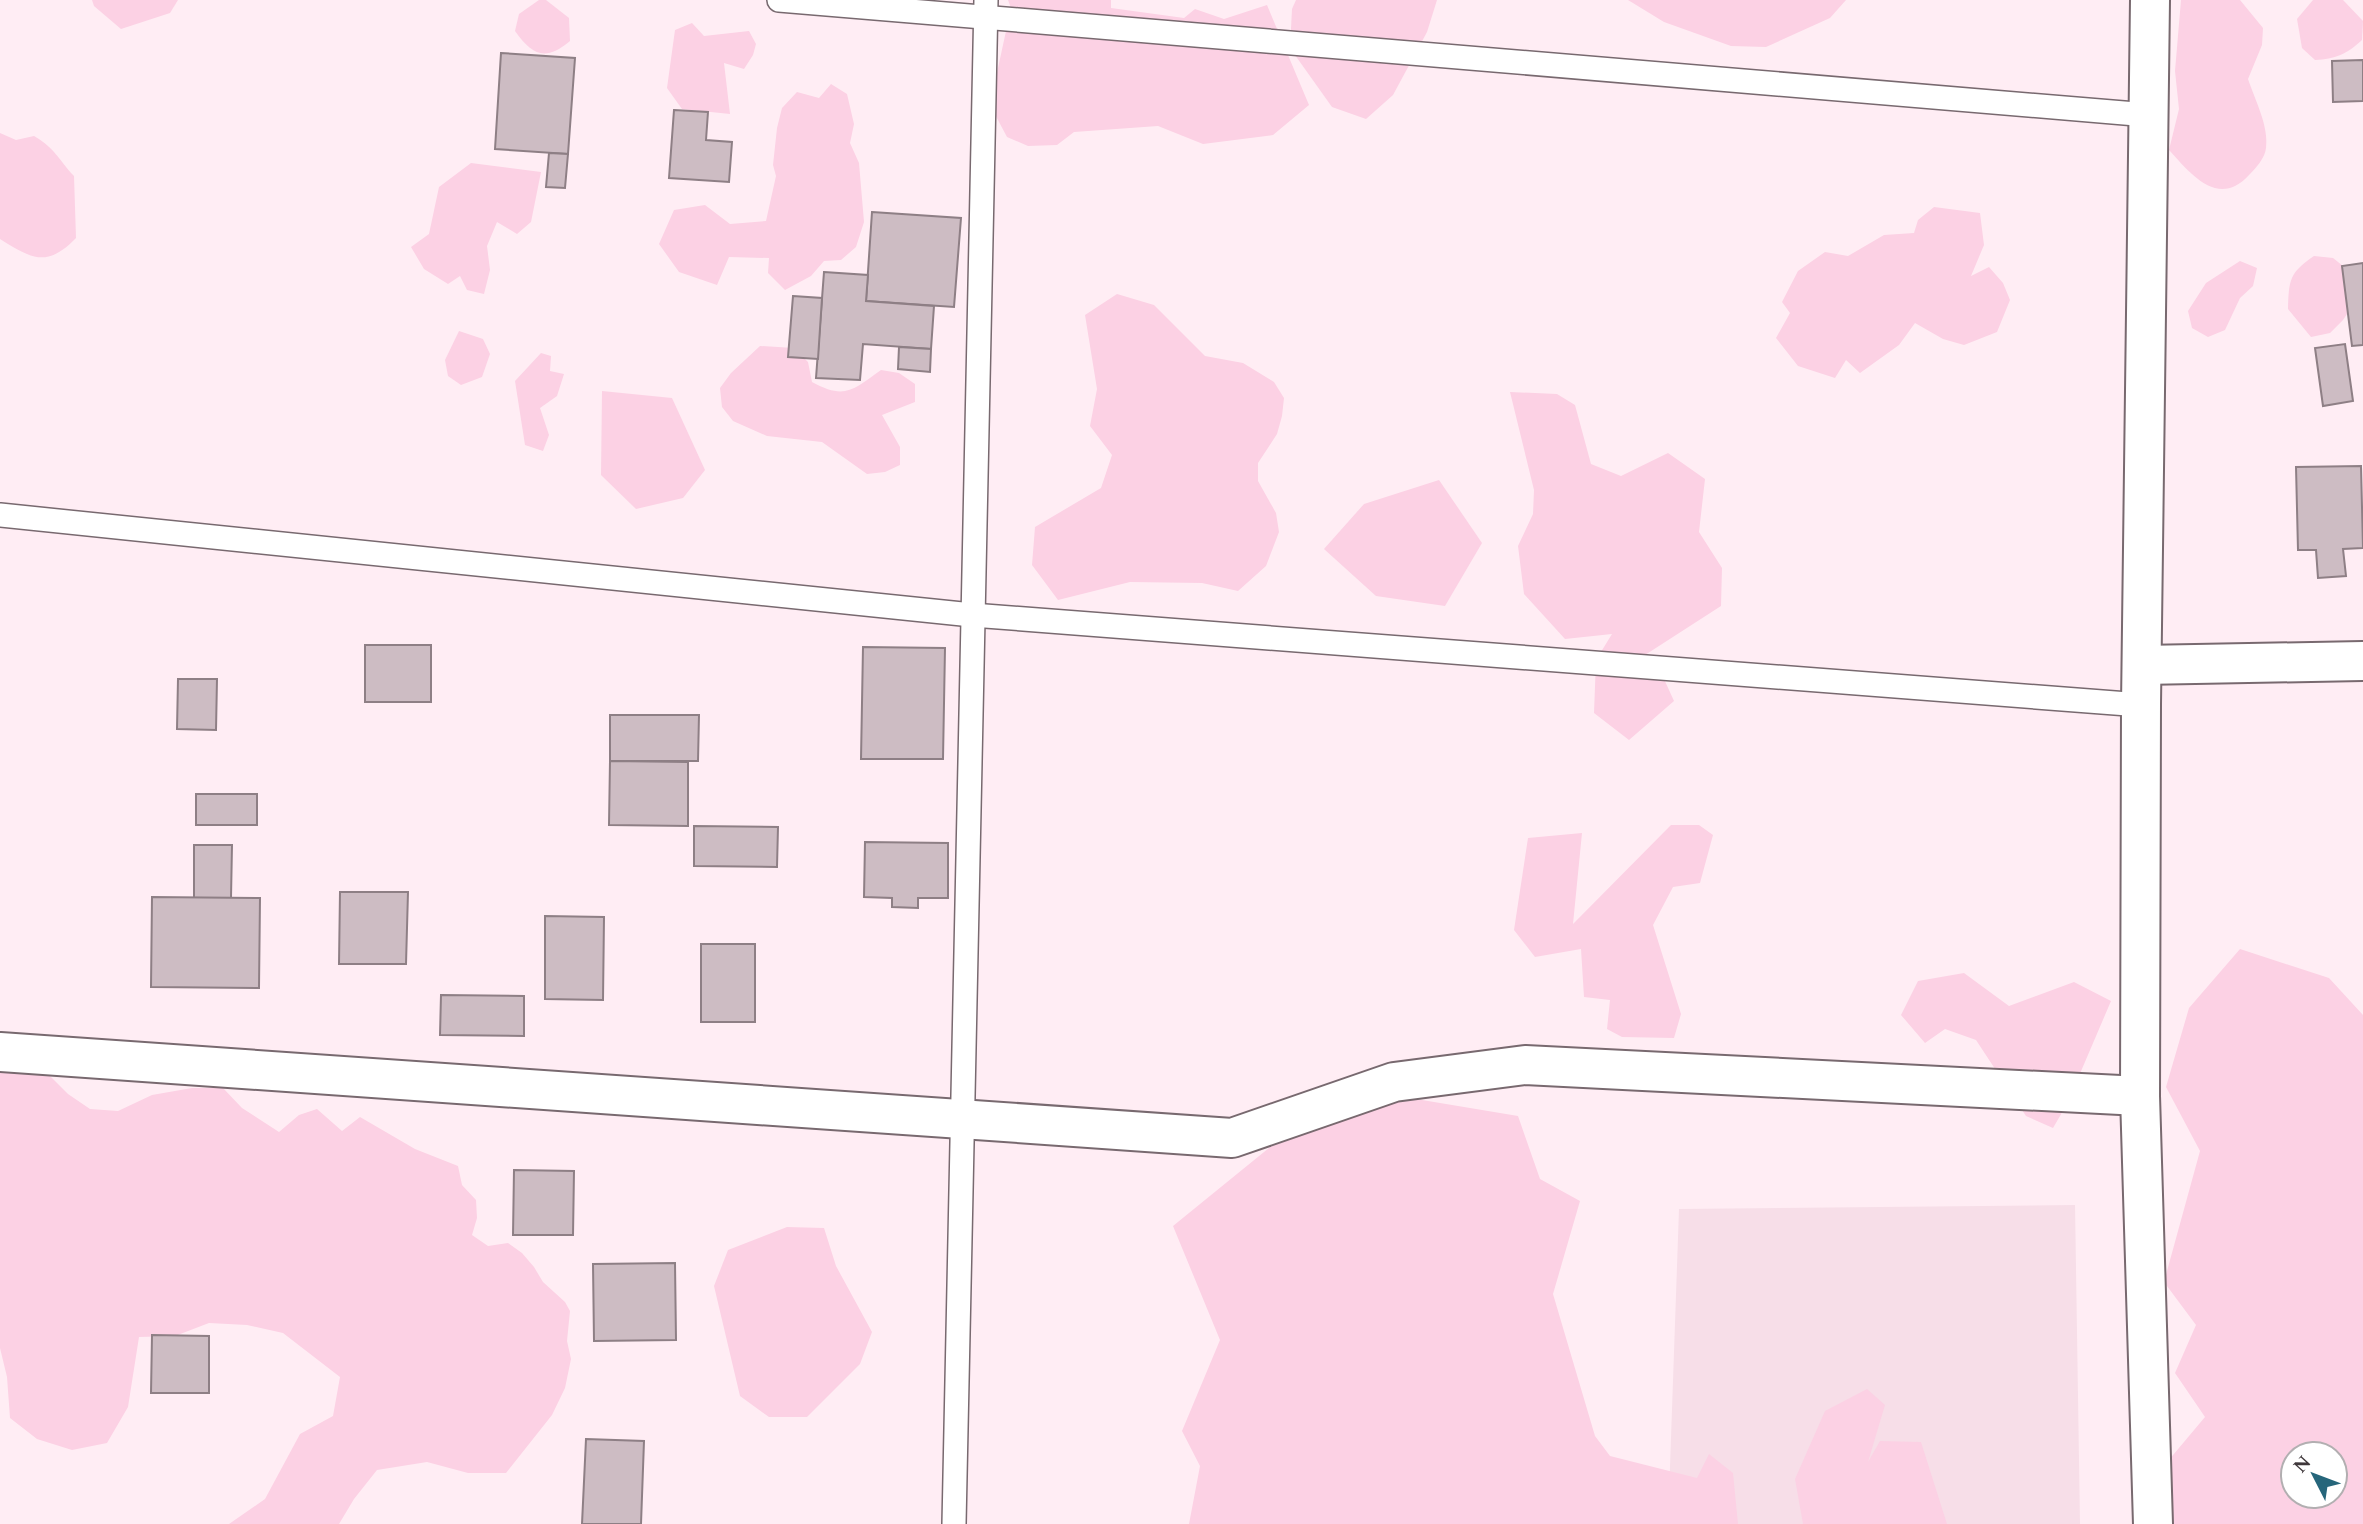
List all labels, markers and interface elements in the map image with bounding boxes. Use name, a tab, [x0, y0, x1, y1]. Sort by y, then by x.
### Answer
north arrow	[2279, 1440, 2349, 1510]
text: N	[2287, 1449, 2318, 1480]

